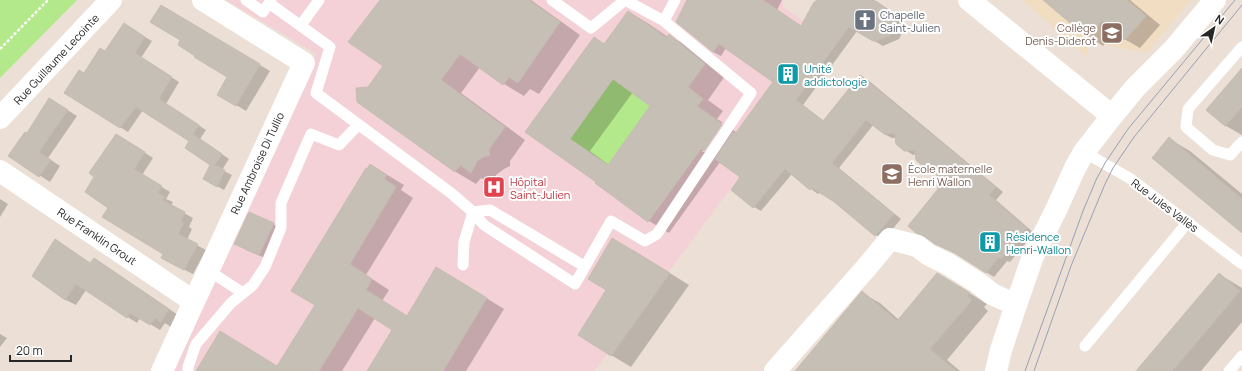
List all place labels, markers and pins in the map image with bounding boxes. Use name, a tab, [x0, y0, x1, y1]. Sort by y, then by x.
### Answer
church icon: Chapelle Saint-Julien	[852, 7, 878, 33]
place label: Chapelle Saint-Julien	[880, 7, 940, 35]
place label: Collège Denis-Diderot	[1025, 20, 1097, 48]
school or university icon: Collège Denis-Diderot	[1099, 20, 1125, 46]
building icon: Unité addictologie	[775, 61, 801, 87]
place label: Unité addictologie	[804, 61, 868, 89]
school or university icon: École maternelle Henri Wallon	[879, 161, 905, 187]
place label: École maternelle Henri Wallon	[908, 161, 993, 189]
hospital icon: Hôpital Saint-Julien	[481, 174, 507, 200]
place label: Hôpital Saint-Julien	[510, 174, 570, 202]
building icon: Résidence Henri-Wallon	[977, 229, 1003, 255]
place label: Résidence Henri-Wallon	[1006, 229, 1071, 257]

